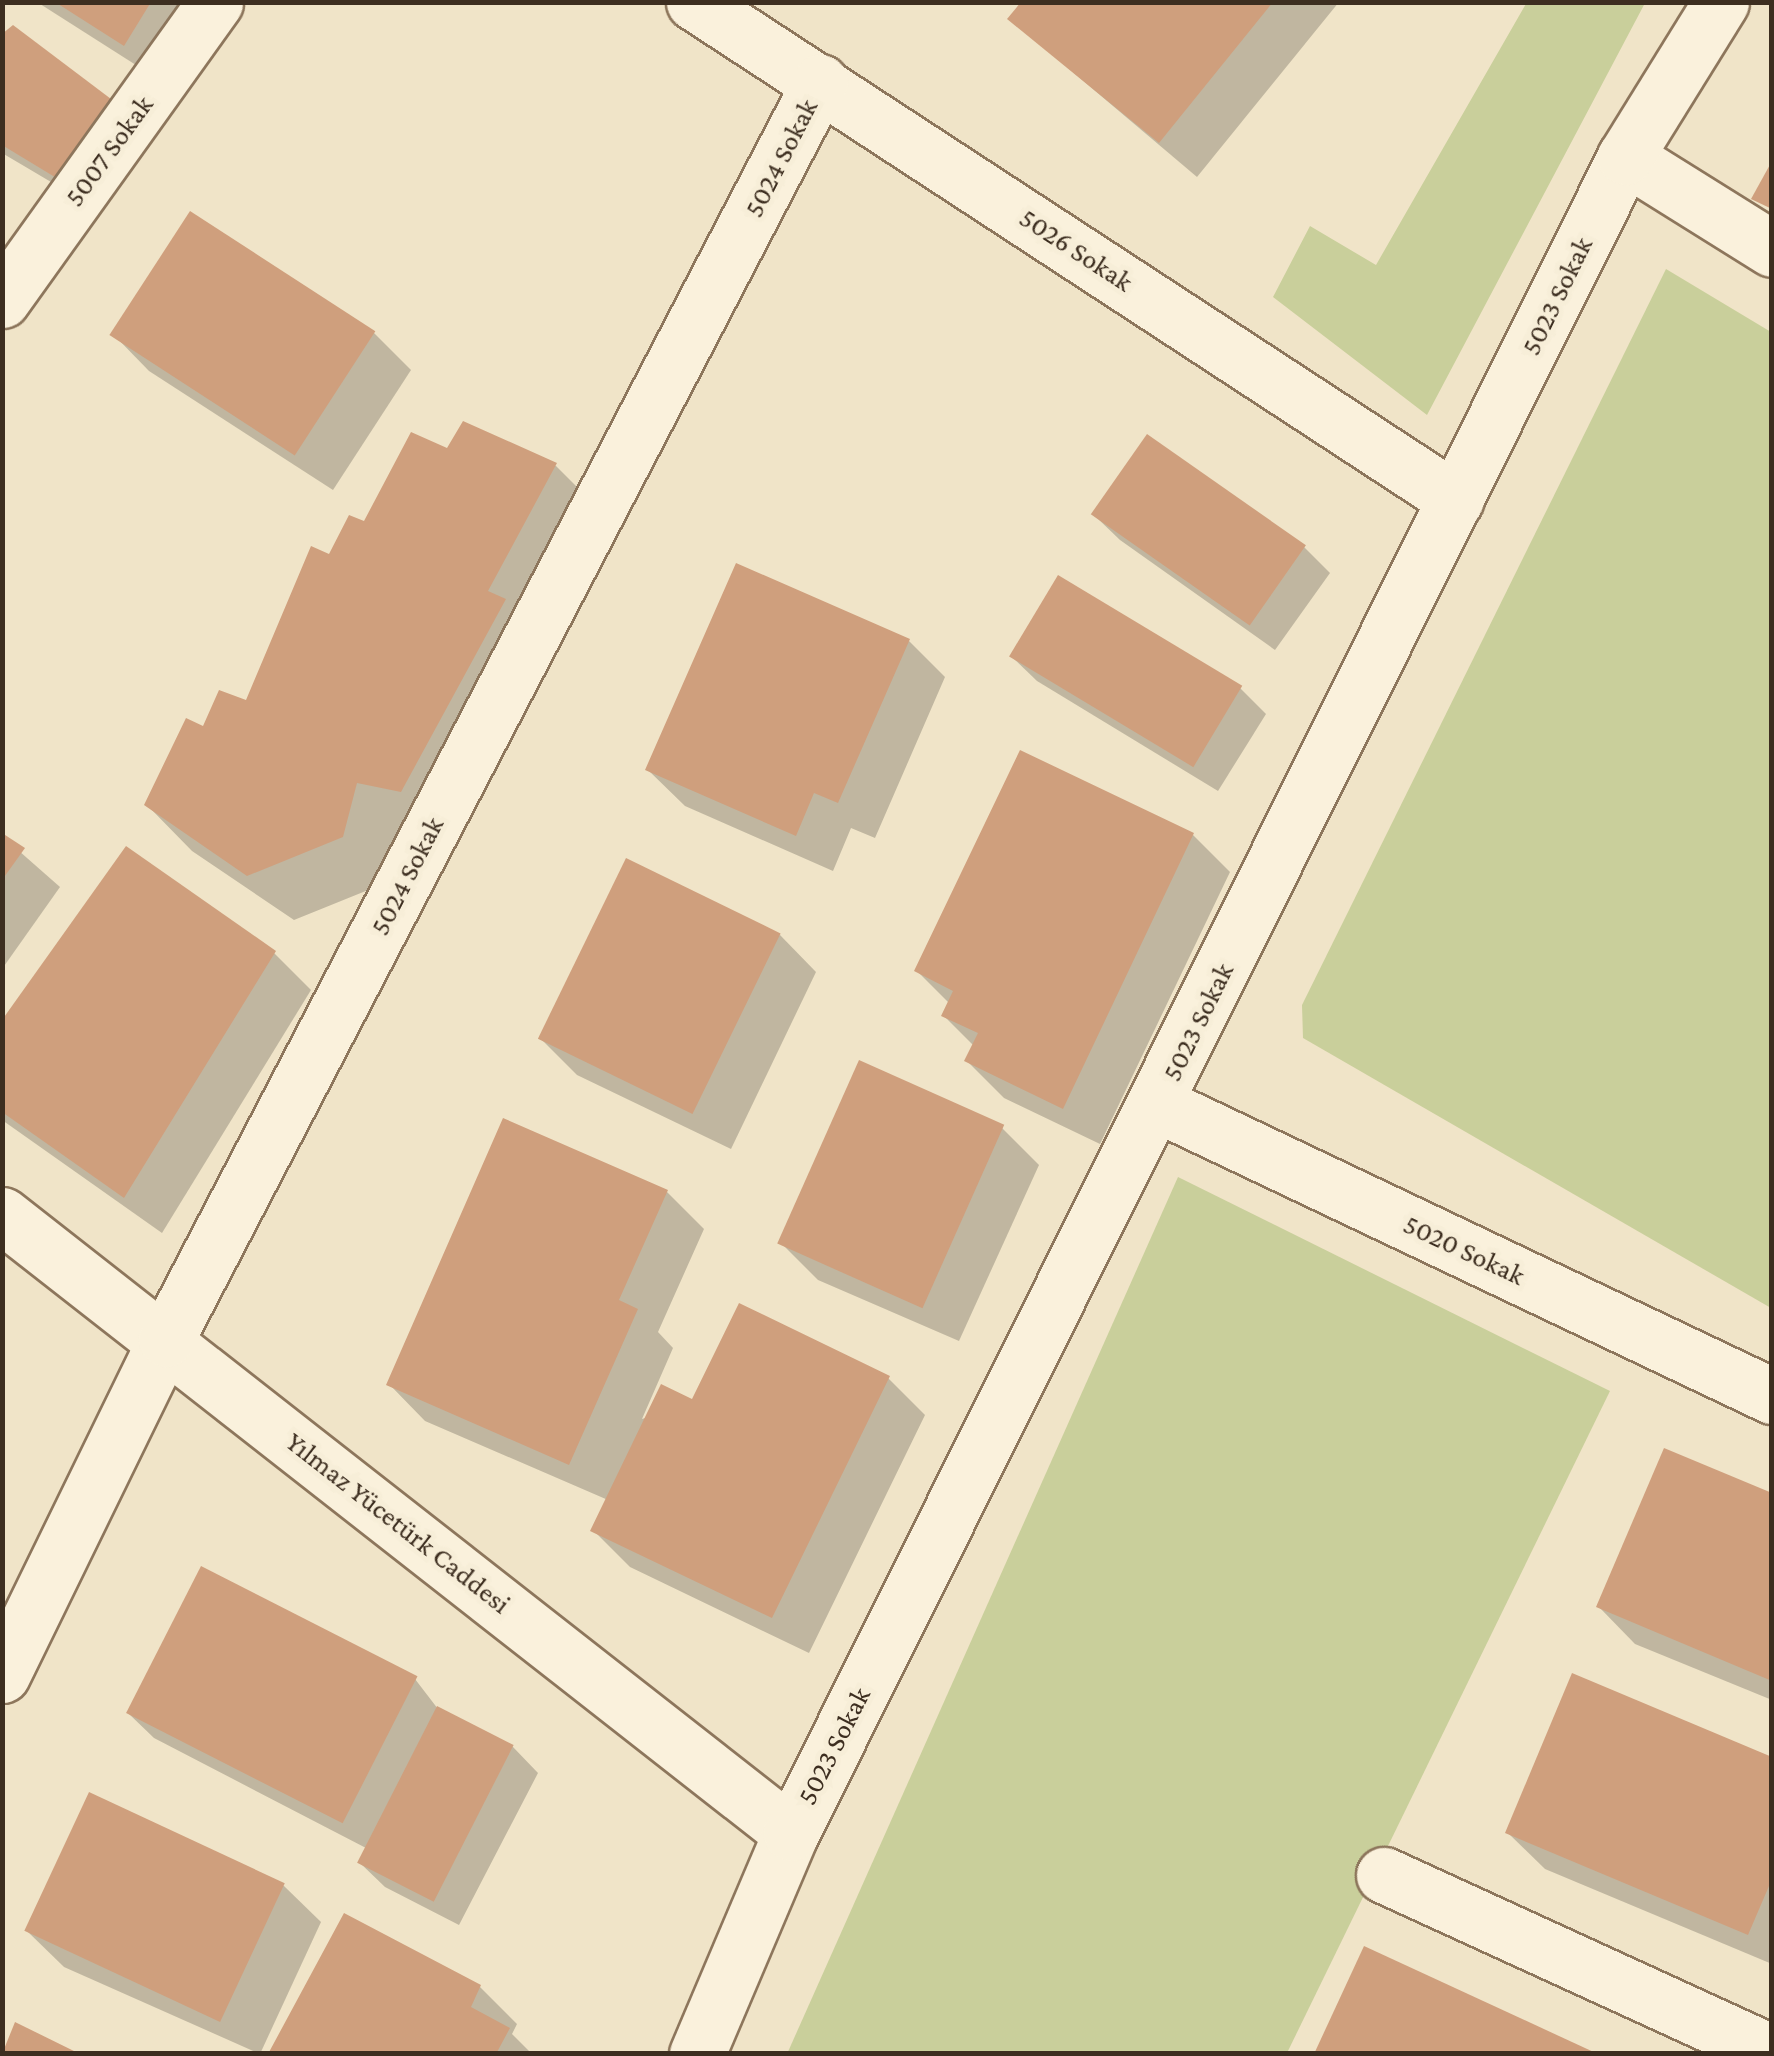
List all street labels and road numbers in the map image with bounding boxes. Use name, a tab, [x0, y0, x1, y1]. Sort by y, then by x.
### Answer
street label: 5007 Sokak	[58, 89, 160, 213]
street label: 5024 Sokak	[737, 93, 825, 223]
street label: 5026 Sokak	[1013, 201, 1139, 299]
street label: 5023 Sokak	[1514, 231, 1600, 361]
street label: 5024 Sokak	[363, 811, 451, 941]
street label: 5023 Sokak	[1155, 957, 1241, 1087]
street label: 5020 Sokak	[1398, 1207, 1530, 1293]
street label: Yılmaz Yücetürk Caddesi	[279, 1425, 517, 1621]
street label: 5023 Sokak	[790, 1682, 878, 1810]

